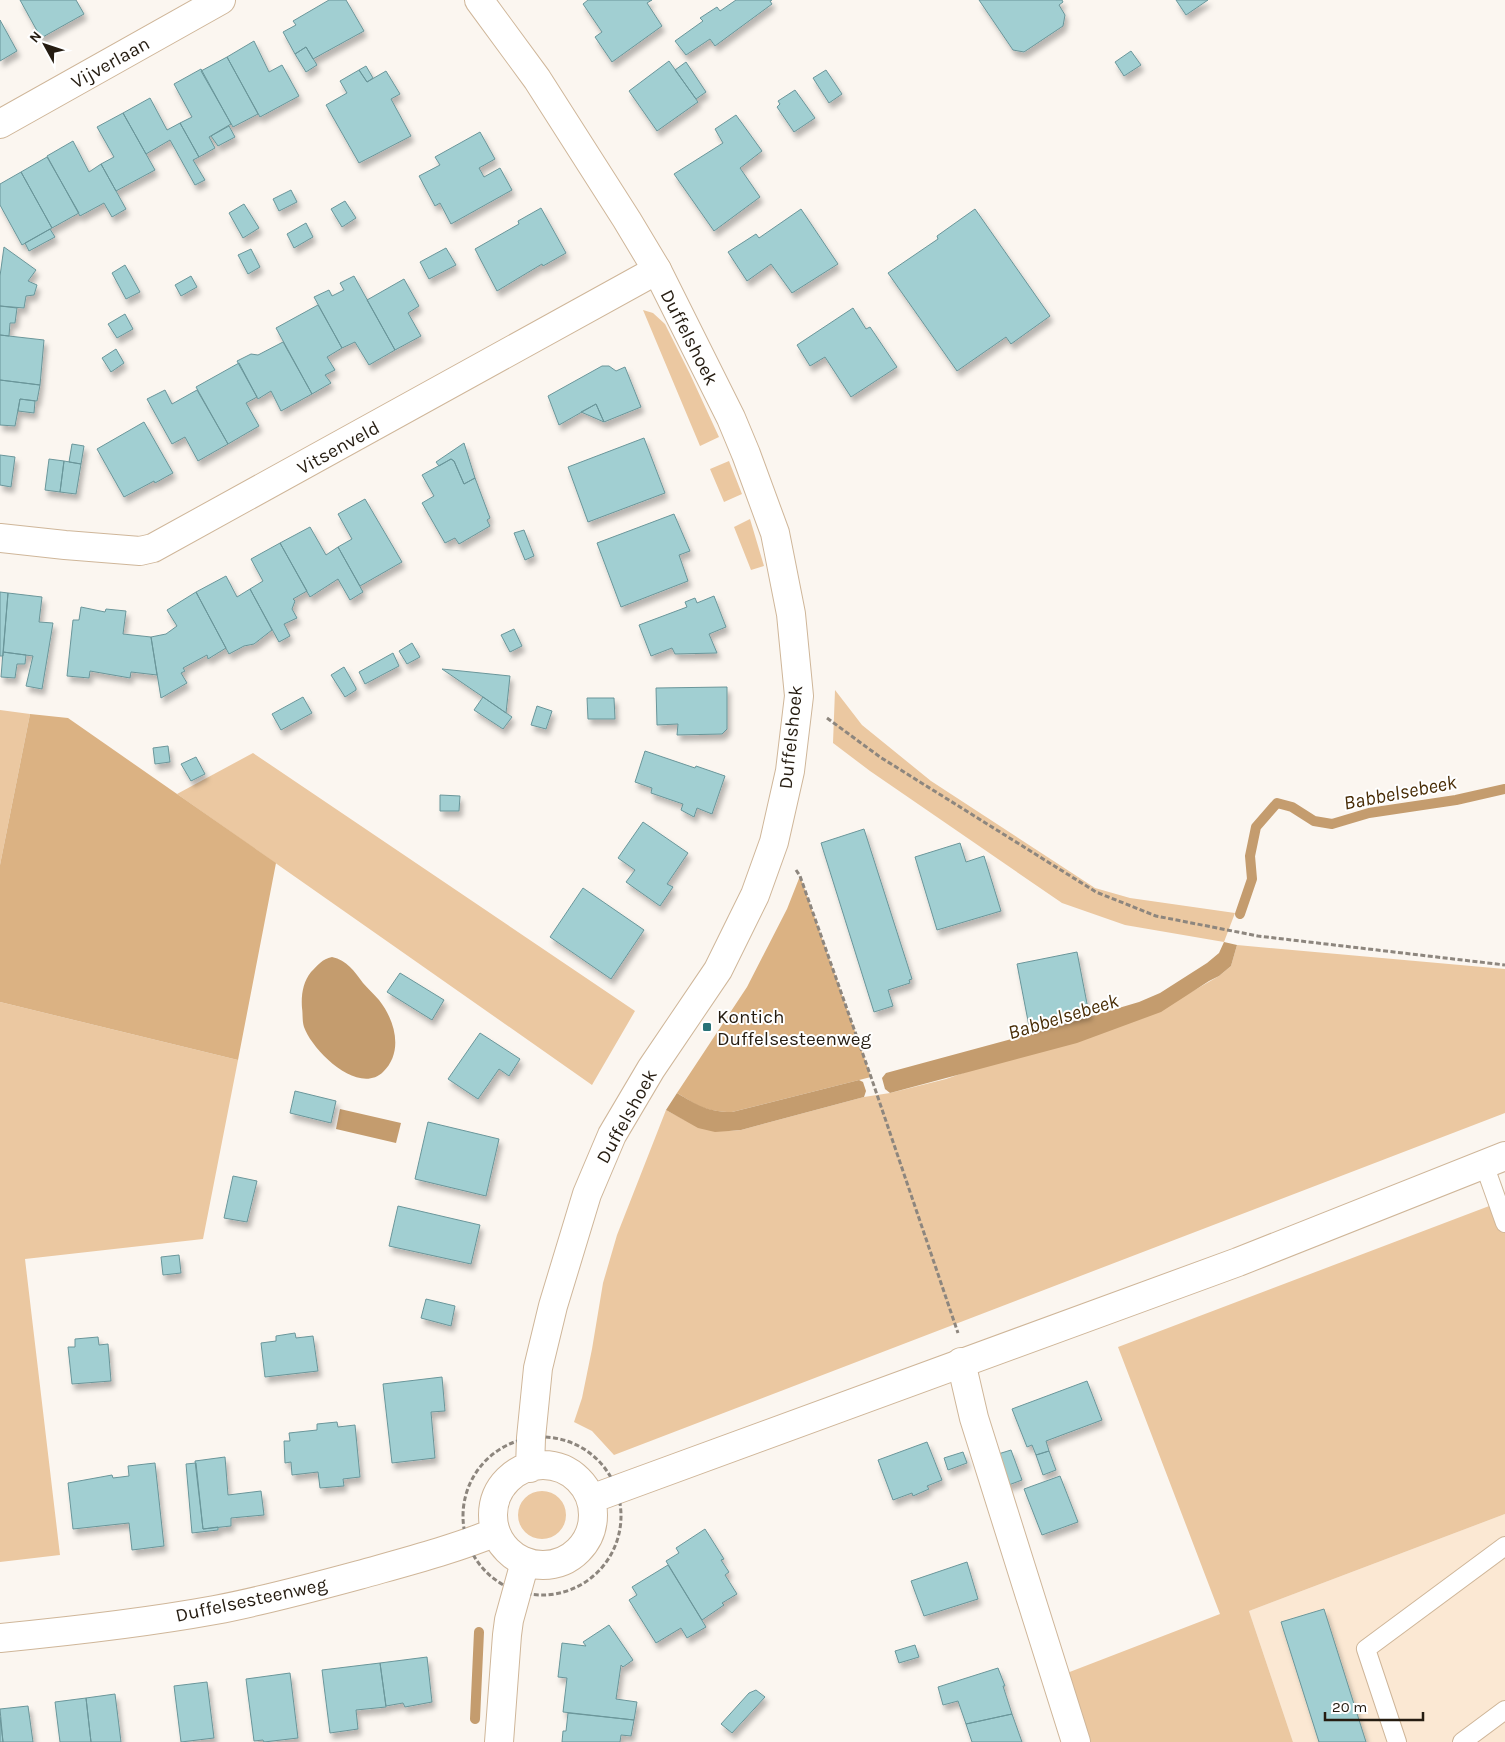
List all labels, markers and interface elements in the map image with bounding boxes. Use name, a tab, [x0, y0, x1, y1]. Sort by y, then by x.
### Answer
north arrow	[20, 20, 70, 70]
text: N	[26, 28, 45, 46]
street label: Vijverlaan	[67, 32, 154, 93]
street label: Duffelshoek	[656, 286, 723, 389]
street label: Vitsenveld	[294, 416, 383, 479]
street label: Duffelshoek	[775, 684, 807, 790]
water label: Babbelsebeek	[1342, 770, 1459, 815]
water label: Babbelsebeek	[1005, 988, 1122, 1044]
place label: Kontich Duffelsesteenweg	[717, 1006, 872, 1050]
marker: Kontich Duffelsesteenweg	[701, 1021, 713, 1033]
street label: Duffelshoek	[592, 1065, 662, 1167]
street label: Duffelsesteenweg	[173, 1573, 329, 1627]
scale bar	[1325, 1690, 1422, 1722]
text: 20 m	[1332, 1698, 1367, 1716]

